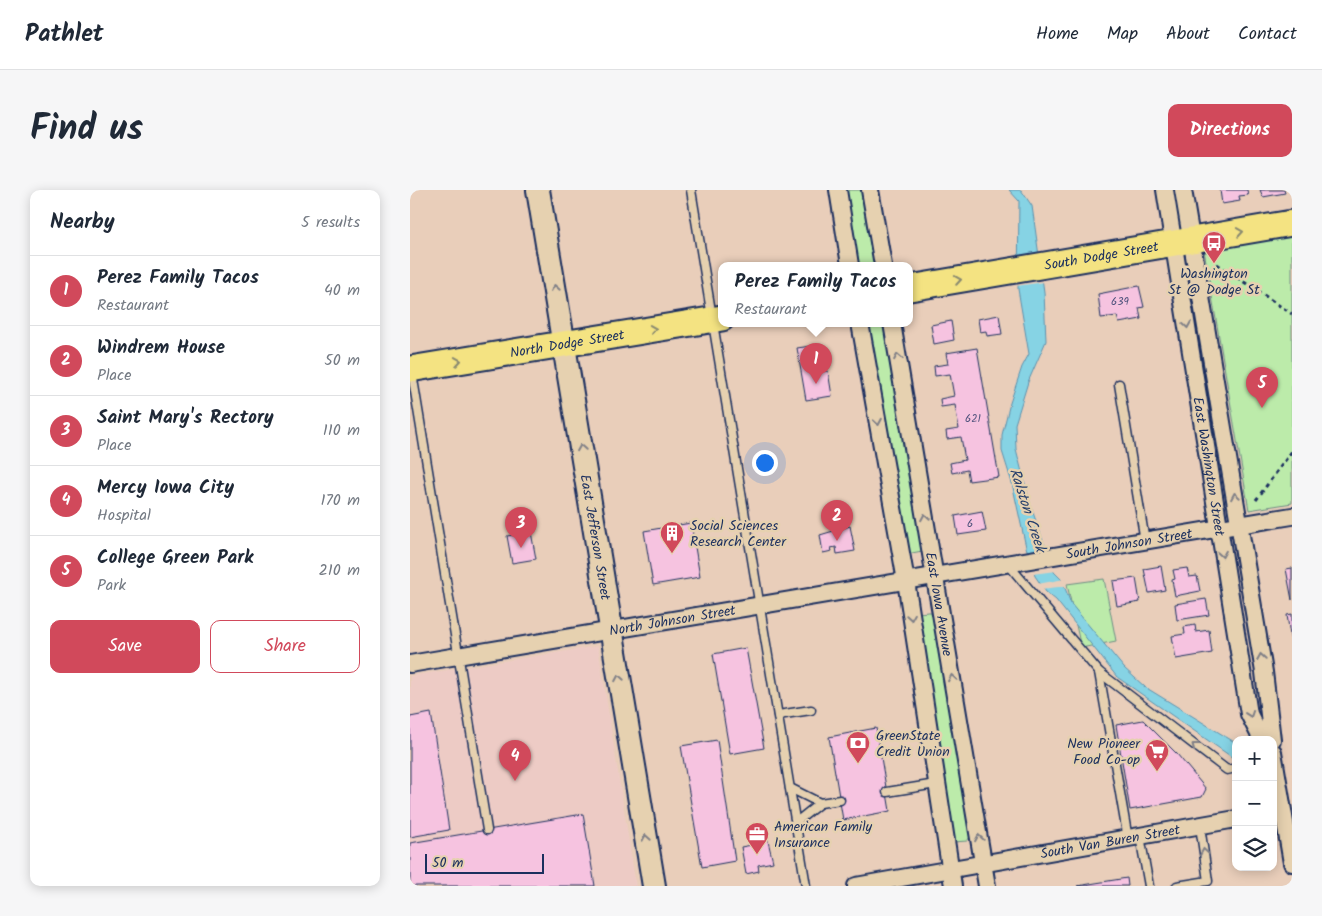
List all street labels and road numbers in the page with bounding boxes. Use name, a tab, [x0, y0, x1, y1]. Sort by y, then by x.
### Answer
street label: South Dodge Street	[1043, 236, 1161, 277]
street label: North Dodge Street	[508, 324, 626, 365]
street label: East Washington Street	[1186, 395, 1230, 538]
street label: East Jefferson Street	[574, 473, 616, 602]
street label: South Johnson Street	[1064, 523, 1195, 566]
street label: East Iowa Avenue	[919, 550, 958, 659]
street label: North Johnson Street	[608, 599, 738, 642]
street label: South Van Buren Street	[1039, 819, 1182, 865]

